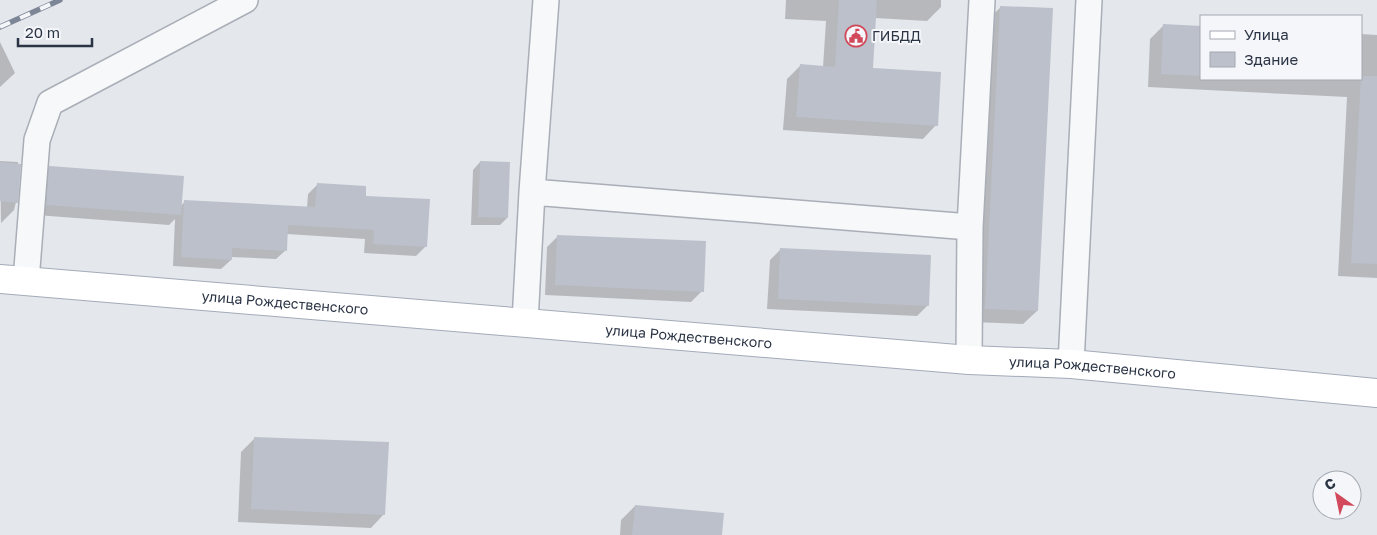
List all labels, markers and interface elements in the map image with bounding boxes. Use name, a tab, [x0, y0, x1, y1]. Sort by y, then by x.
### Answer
scale bar	[18, 15, 91, 47]
legend	[1200, 15, 1362, 80]
text: 20 m	[25, 23, 60, 41]
public building icon: ГИБДД	[844, 24, 868, 48]
text: Улица	[1244, 25, 1289, 43]
place label: ГИБДД	[872, 27, 921, 44]
text: Здание	[1244, 50, 1298, 68]
street label: улица Рождественского	[201, 287, 369, 318]
street label: улица Рождественского	[605, 321, 773, 352]
street label: улица Рождественского	[1009, 353, 1177, 382]
north arrow	[1312, 470, 1362, 520]
text: С	[1321, 474, 1338, 494]

